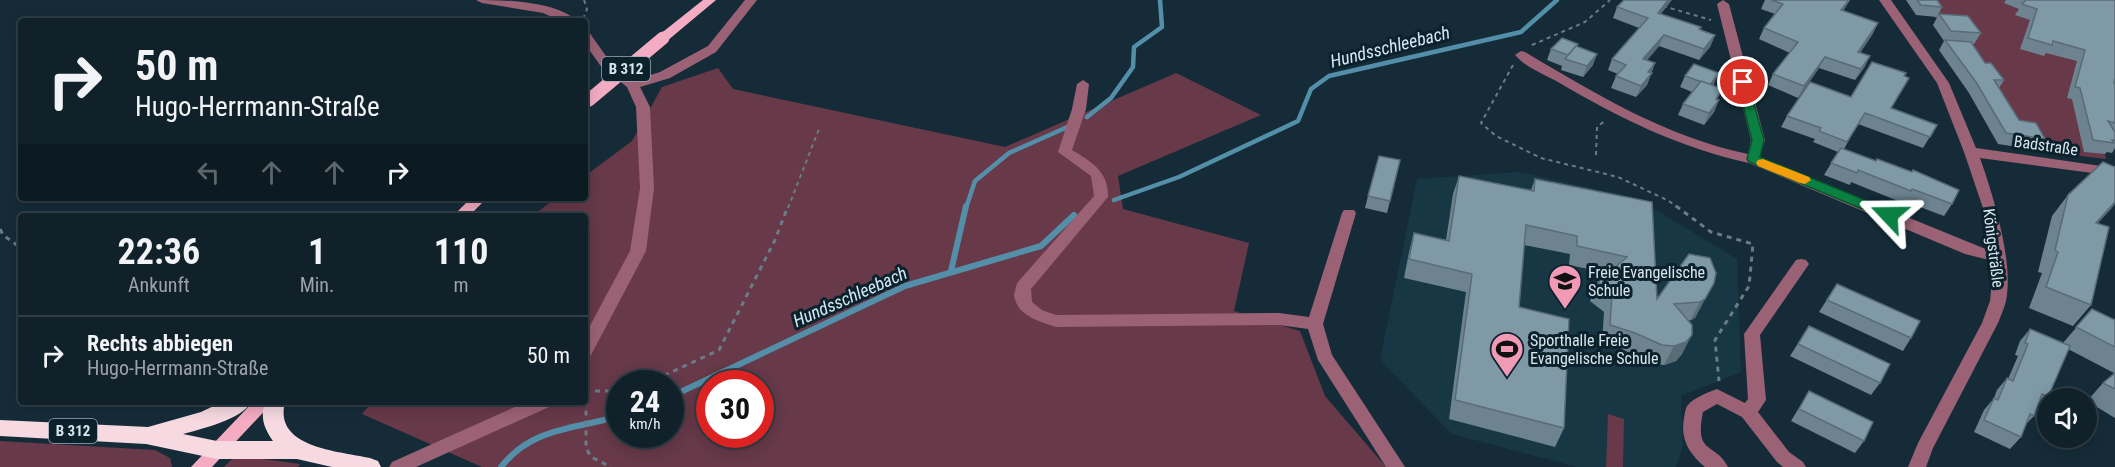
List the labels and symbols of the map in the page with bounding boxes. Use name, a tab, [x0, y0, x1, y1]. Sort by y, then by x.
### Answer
water label: Hundsschleebach	[1328, 21, 1452, 72]
pin	[1717, 56, 1768, 107]
road number: B 312	[602, 57, 650, 81]
street label: Badstraße	[2013, 132, 2079, 159]
position arrow	[1857, 183, 1921, 247]
street label: Königsträßle	[1979, 207, 2008, 289]
water label: Hundsschleebach	[789, 262, 910, 331]
school or university icon: Freie Evangelische Schule	[1547, 263, 1583, 310]
place label: Freie Evangelische Schule	[1588, 263, 1705, 300]
sports icon: Sporthalle Freie Evangelische Schule	[1489, 331, 1525, 378]
place label: Sporthalle Freie Evangelische Schule	[1530, 331, 1659, 368]
speed limit sign: 30	[696, 370, 774, 448]
road number: B 312	[49, 419, 97, 443]

